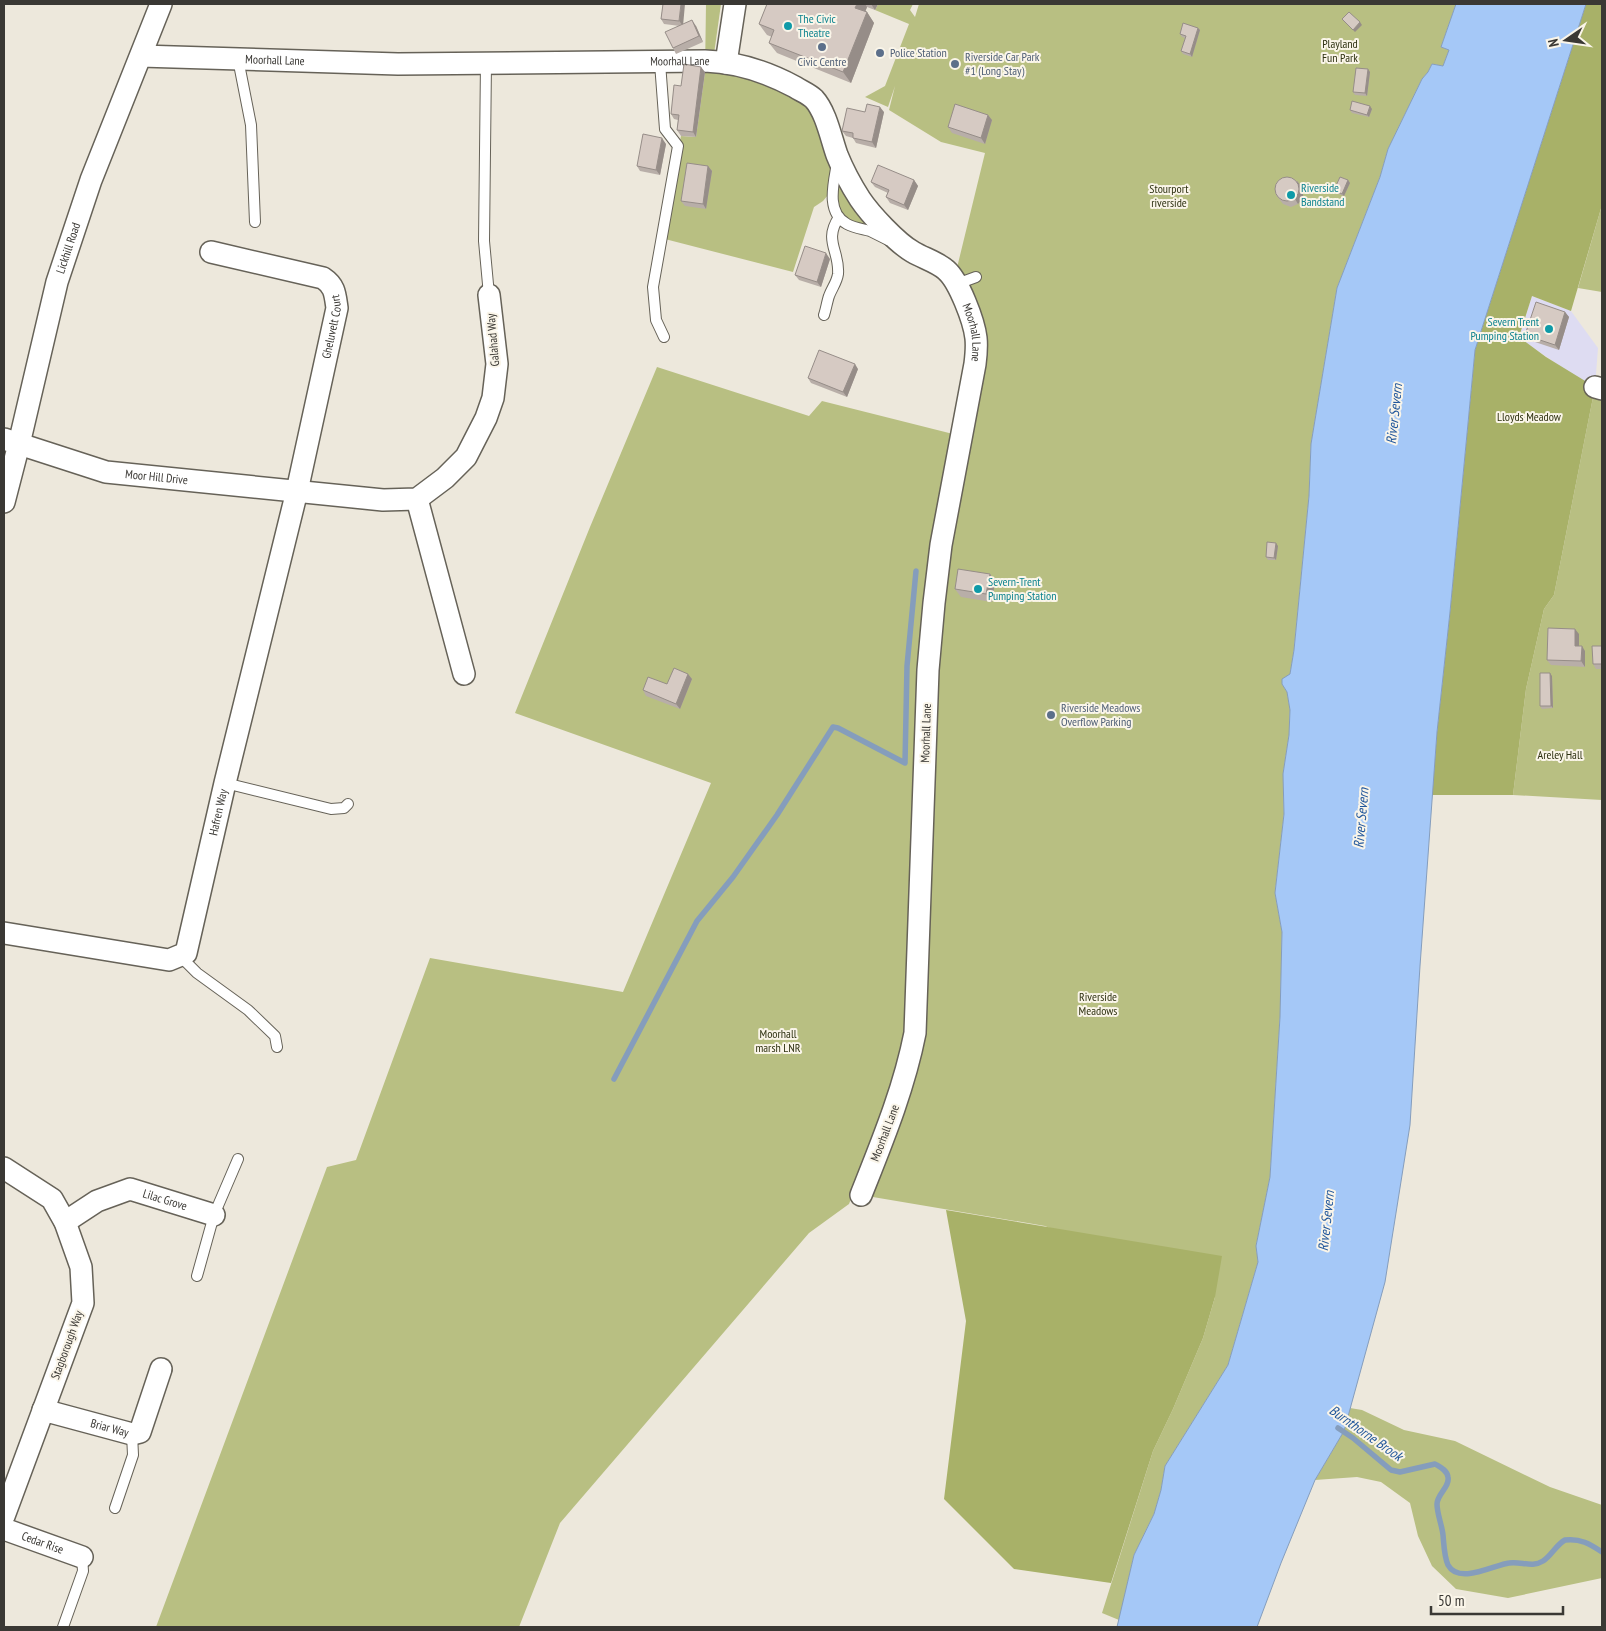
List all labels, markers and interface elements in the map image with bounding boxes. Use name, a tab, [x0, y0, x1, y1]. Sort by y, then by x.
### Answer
place label: The Civic Theatre	[798, 11, 837, 40]
north arrow	[1541, 15, 1591, 65]
marker: The Civic Theatre	[782, 20, 794, 32]
park label: Playland Fun Park	[1322, 36, 1358, 65]
text: N	[1544, 37, 1563, 49]
marker: Civic Centre	[816, 41, 828, 53]
place label: Police Station	[890, 45, 947, 60]
marker: Police Station	[874, 47, 886, 59]
place label: Riverside Car Park #1 (Long Stay)	[965, 49, 1040, 78]
street label: Moorhall Lane	[245, 51, 305, 68]
street label: Moorhall Lane	[650, 53, 710, 69]
place label: Civic Centre	[798, 54, 846, 69]
marker: Riverside Car Park #1 (Long Stay)	[949, 58, 961, 70]
place label: Riverside Bandstand	[1301, 180, 1345, 209]
park label: Stourport riverside	[1149, 181, 1189, 210]
marker: Riverside Bandstand	[1285, 189, 1297, 201]
street label: Lickhill Road	[52, 220, 83, 276]
street label: Gheluvelt Court	[318, 293, 344, 360]
street label: Moorhall Lane	[959, 301, 984, 363]
street label: Galahad Way	[483, 313, 502, 367]
place label: Severn Trent Pumping Station	[1470, 314, 1540, 343]
marker: Severn Trent Pumping Station	[1543, 323, 1555, 335]
water label: River Severn	[1382, 382, 1406, 445]
park label: Lloyds Meadow	[1497, 409, 1562, 424]
street label: Moor Hill Drive	[125, 466, 189, 487]
place label: Severn-Trent Pumping Station	[988, 574, 1057, 603]
marker: Severn-Trent Pumping Station	[972, 583, 984, 595]
place label: Riverside Meadows Overflow Parking	[1061, 700, 1140, 729]
street label: Moorhall Lane	[917, 703, 934, 763]
marker: Riverside Meadows Overflow Parking	[1045, 709, 1057, 721]
park label: Areley Hall	[1537, 747, 1583, 762]
water label: River Severn	[1349, 786, 1373, 849]
street label: Hafren Way	[205, 787, 231, 837]
park label: Riverside Meadows	[1079, 989, 1117, 1018]
park label: Moorhall marsh LNR	[756, 1026, 801, 1055]
street label: Moorhall Lane	[867, 1102, 902, 1163]
street label: Lilac Grove	[141, 1185, 189, 1213]
water label: River Severn	[1314, 1189, 1338, 1252]
street label: Stagborough Way	[47, 1308, 86, 1381]
water label: Burnthorne Brook	[1326, 1401, 1407, 1466]
street label: Briar Way	[89, 1415, 131, 1440]
street label: Cedar Rise	[20, 1528, 66, 1557]
scale bar	[1431, 1584, 1564, 1616]
text: 50 m	[1438, 1591, 1464, 1610]

